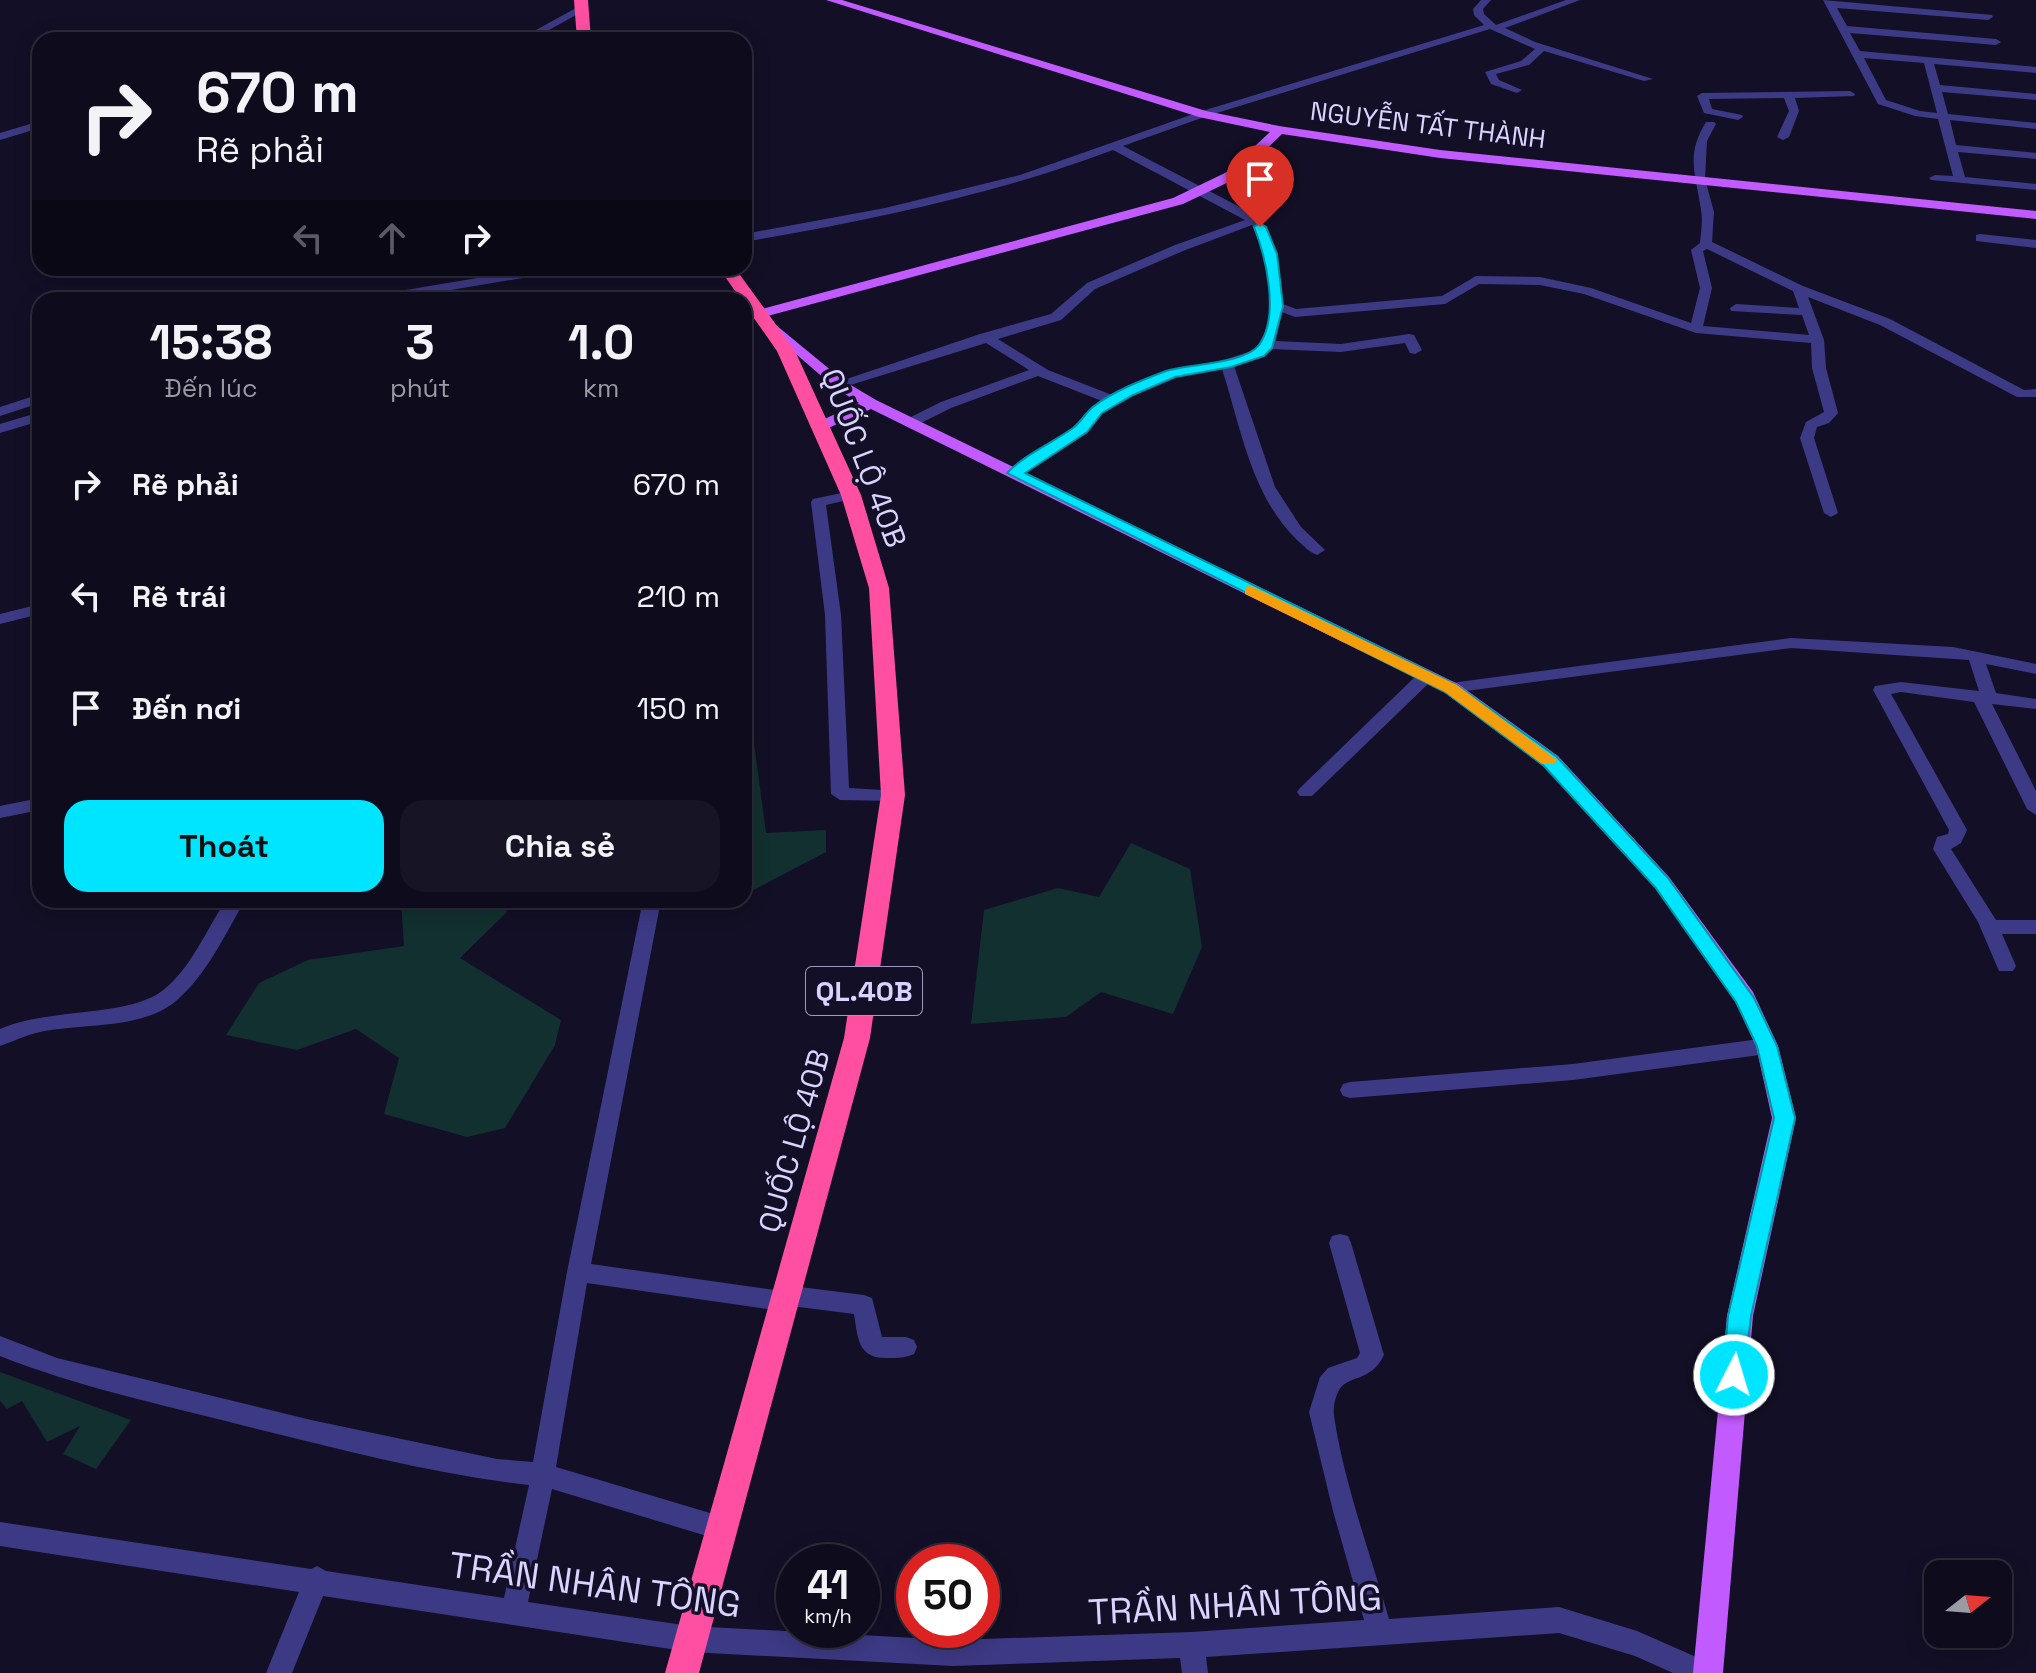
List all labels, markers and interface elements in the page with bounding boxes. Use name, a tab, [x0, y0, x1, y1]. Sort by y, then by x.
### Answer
text: 670 m	[196, 57, 359, 128]
icon: right	[64, 64, 168, 168]
street label: NGUYỄN TẤT THÀNH	[1308, 93, 1548, 156]
text: Rẽ phải	[196, 127, 324, 173]
pin	[1226, 145, 1294, 227]
icon: arrive	[1238, 157, 1282, 201]
icon: left	[286, 216, 330, 260]
icon: ahead	[370, 216, 414, 260]
icon: right	[454, 216, 498, 260]
text: 15:38	[150, 312, 272, 373]
text: 3	[406, 312, 435, 373]
text: 1.0	[568, 312, 634, 373]
street label: QUỐC LỘ 40B	[812, 363, 916, 553]
text: Đến lúc	[164, 371, 258, 405]
text: phút	[390, 371, 450, 405]
text: km	[583, 371, 619, 405]
icon: right	[64, 462, 108, 506]
text: Rẽ phải	[132, 465, 239, 504]
text: 670 m	[633, 465, 720, 504]
icon: left	[64, 574, 108, 618]
text: Rẽ trái	[132, 577, 226, 616]
text: 210 m	[637, 577, 720, 616]
icon: arrive	[64, 686, 108, 730]
text: Đến nơi	[132, 689, 241, 728]
text: 150 m	[637, 689, 720, 728]
button: Thoát	[64, 800, 384, 892]
button: Chia sẻ	[400, 800, 720, 892]
road number: QL.40B	[806, 967, 922, 1015]
street label: QUỐC LỘ 40B	[749, 1045, 839, 1237]
position arrow	[1692, 1333, 1776, 1417]
street label: TRẦN NHÂN TÔNG	[446, 1542, 744, 1628]
speed limit sign: 50	[896, 1544, 1000, 1648]
text: 41	[807, 1560, 849, 1611]
north arrow	[1924, 1560, 2012, 1648]
map controls	[1924, 1560, 2012, 1648]
street label: TRẦN NHÂN TÔNG	[1087, 1574, 1383, 1636]
text: km/h	[804, 1603, 852, 1629]

